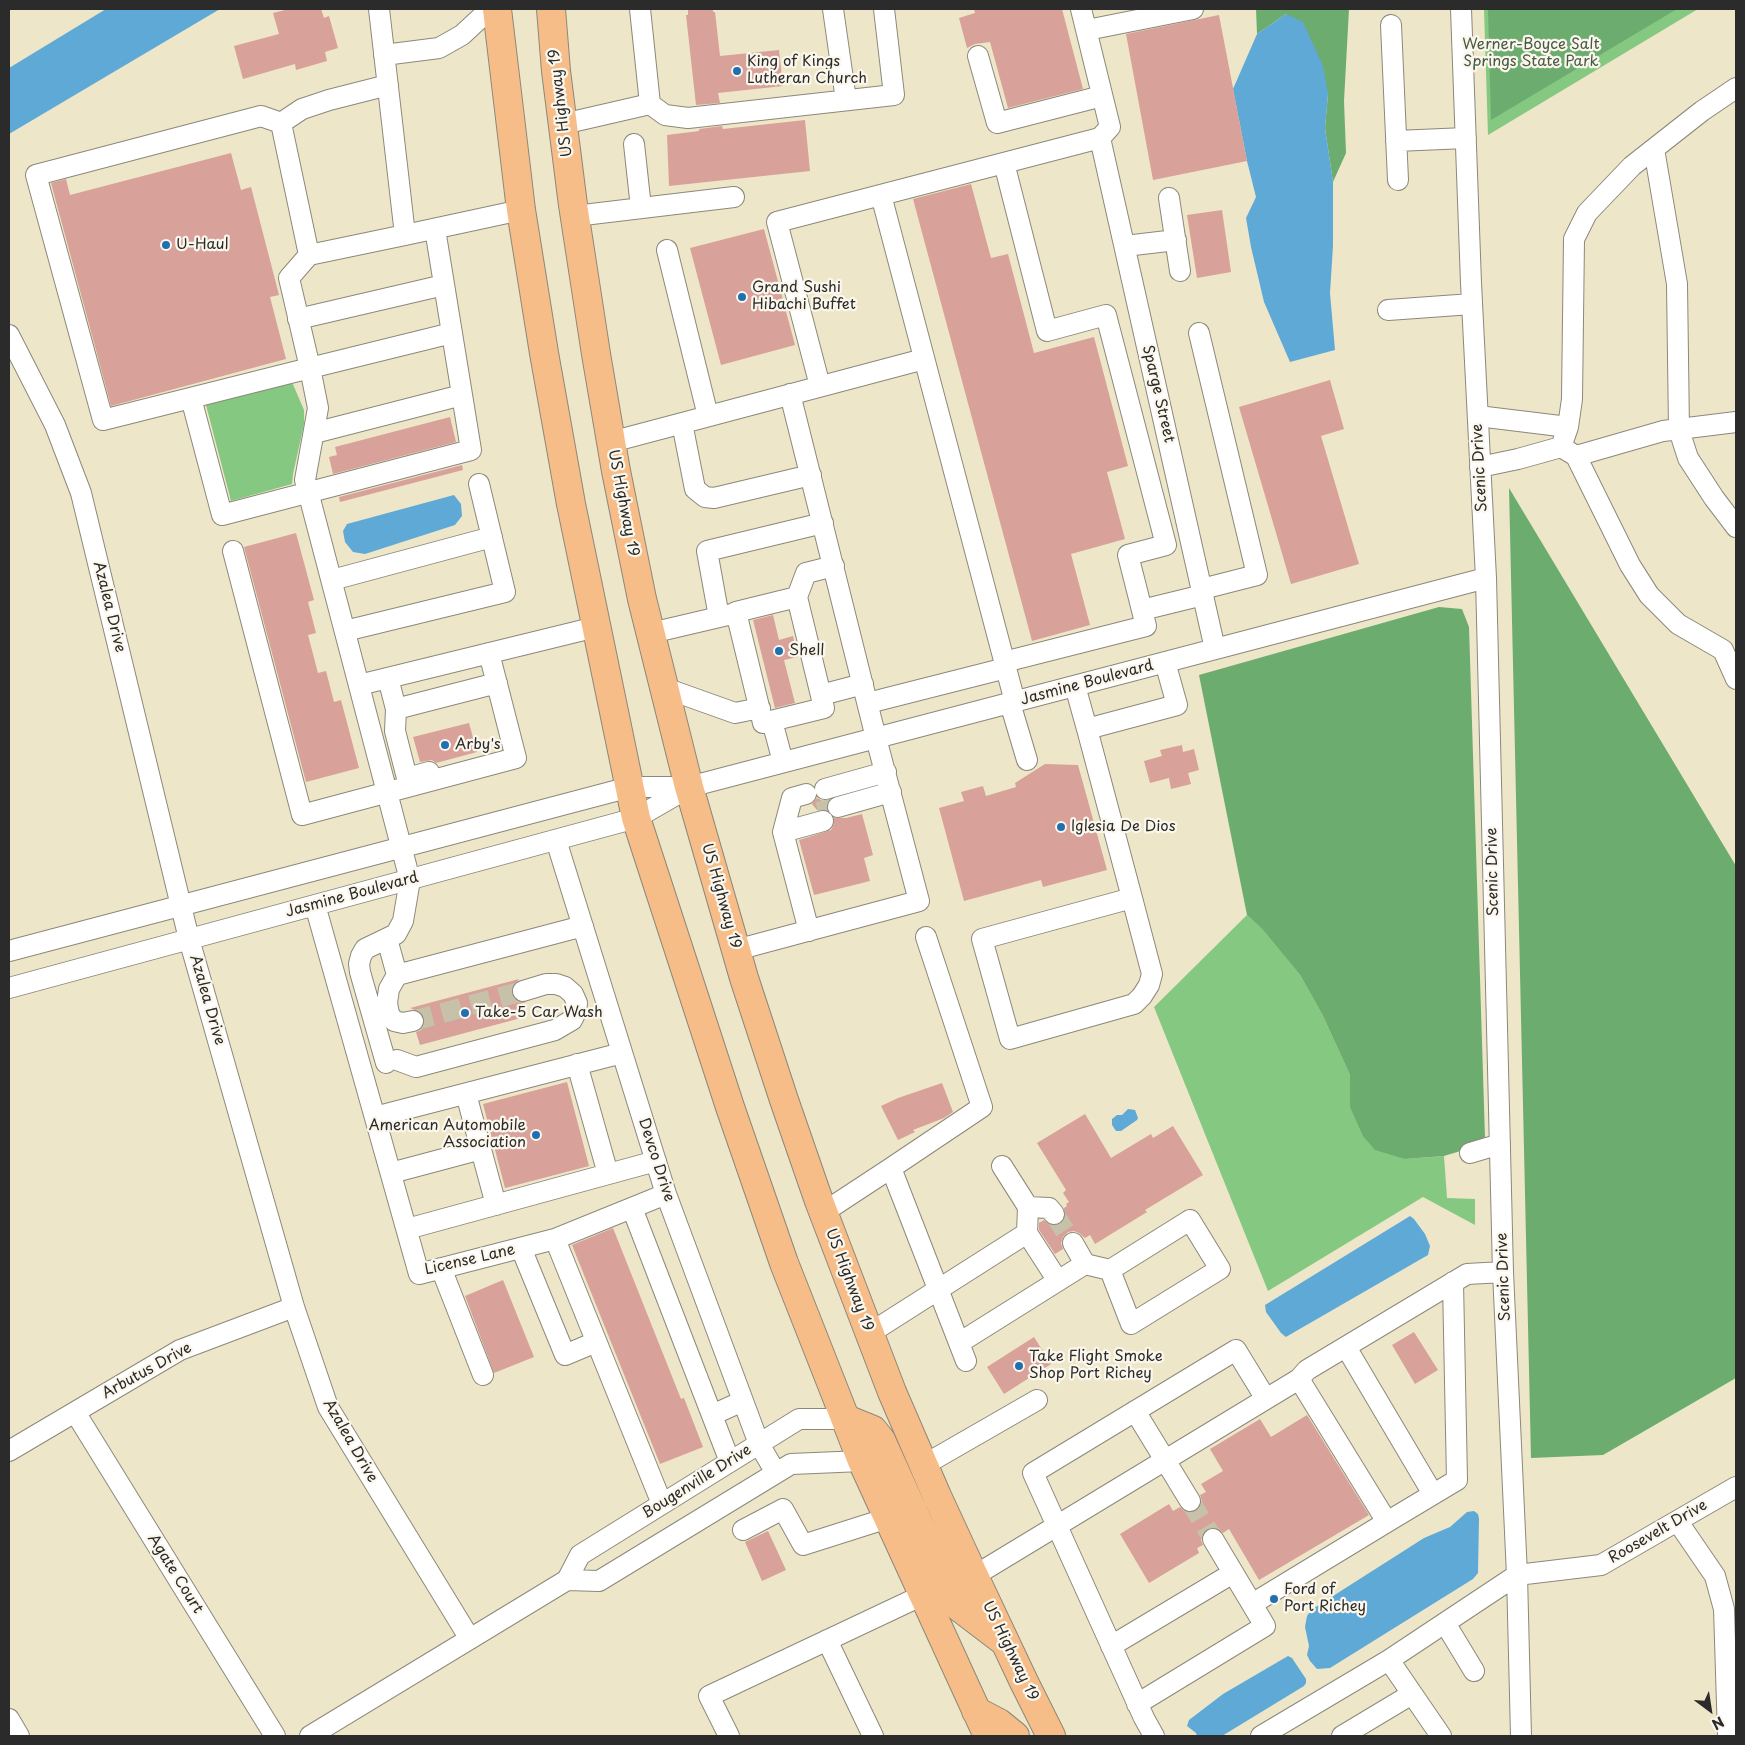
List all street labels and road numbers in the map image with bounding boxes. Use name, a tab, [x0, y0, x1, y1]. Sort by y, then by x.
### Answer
street label: US Highway 19	[545, 48, 577, 158]
street label: Sparge Street	[1138, 343, 1178, 445]
street label: Scenic Drive	[1469, 423, 1491, 513]
street label: US Highway 19	[604, 448, 642, 558]
street label: Azalea Drive	[89, 560, 129, 654]
street label: Jasmine Boulevard	[1019, 657, 1155, 709]
street label: Scenic Drive	[1483, 828, 1503, 916]
street label: US Highway 19	[697, 841, 745, 951]
street label: Jasmine Boulevard	[284, 869, 420, 921]
street label: Azalea Drive	[186, 953, 228, 1047]
street label: Devco Drive	[634, 1116, 678, 1204]
street label: US Highway 19	[821, 1226, 877, 1334]
street label: Scenic Drive	[1493, 1232, 1515, 1322]
street label: License Lane	[423, 1241, 517, 1279]
street label: Arbutus Drive	[99, 1339, 195, 1403]
street label: Azalea Drive	[319, 1396, 381, 1486]
street label: Bougenville Drive	[639, 1441, 755, 1523]
street label: Roosevelt Drive	[1605, 1496, 1711, 1568]
street label: Agate Court	[143, 1531, 207, 1617]
street label: US Highway 19	[978, 1598, 1042, 1704]

